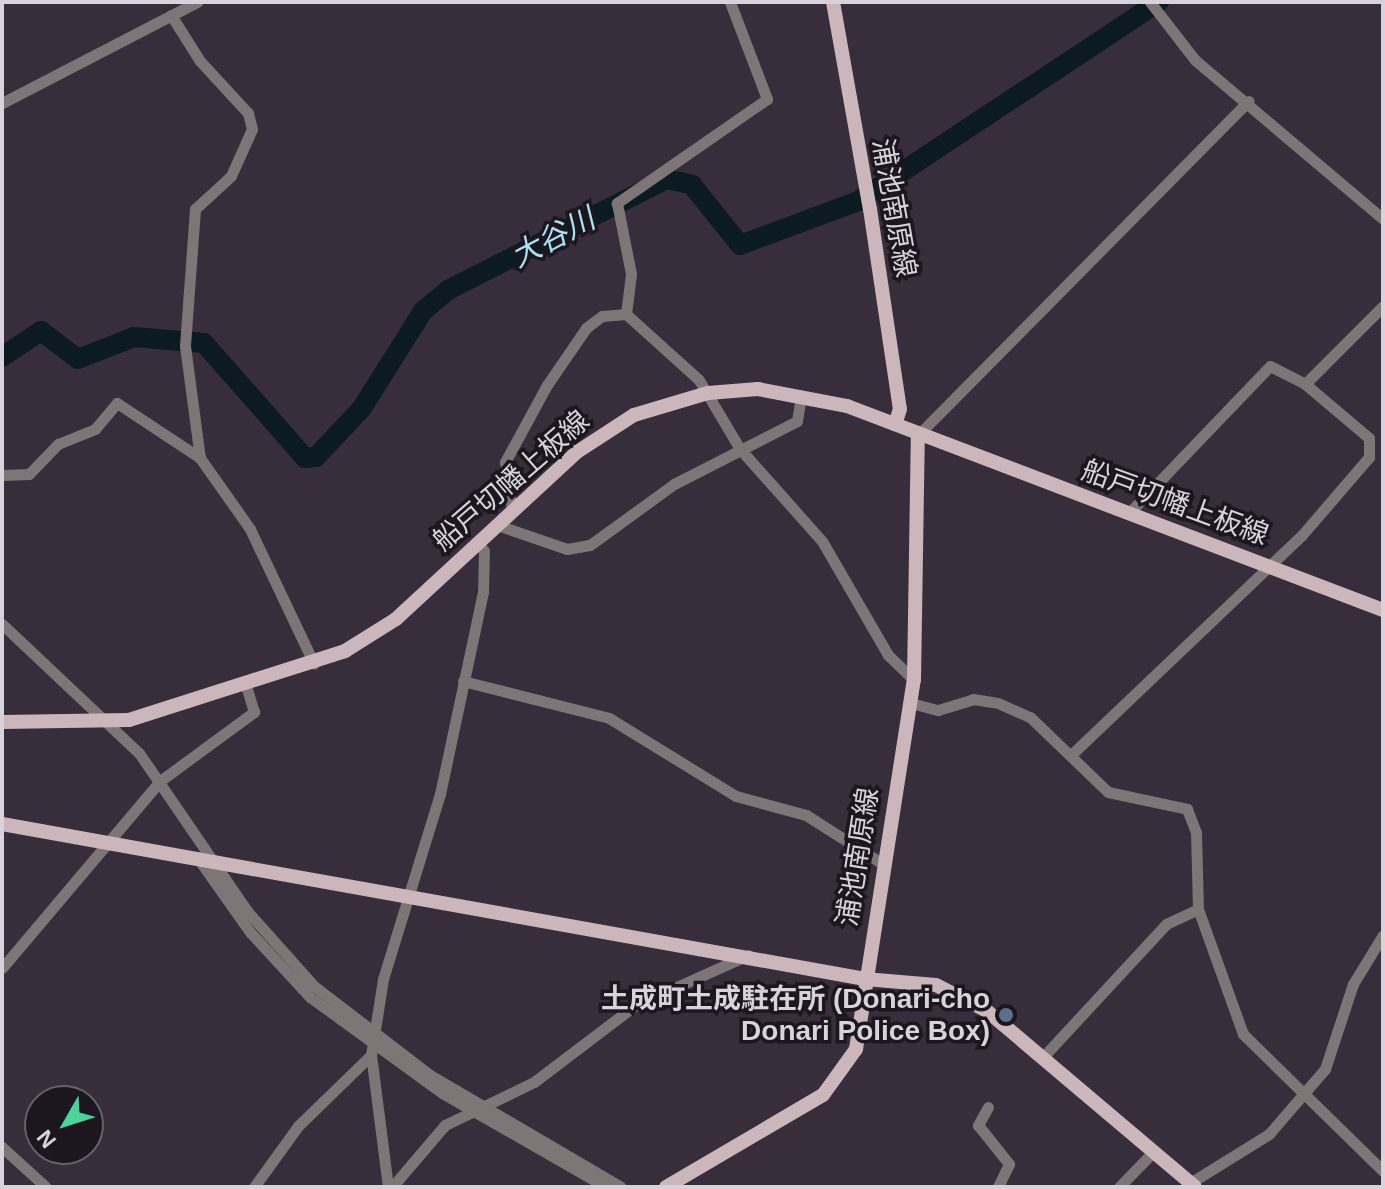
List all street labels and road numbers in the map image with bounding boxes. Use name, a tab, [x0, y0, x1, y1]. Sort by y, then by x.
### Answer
street label: 浦池南原線	[865, 136, 923, 280]
street label: 船戸切幡上板線	[426, 404, 596, 558]
street label: 船戸切幡上板線	[1077, 454, 1273, 552]
street label: 浦池南原線	[830, 785, 886, 929]

